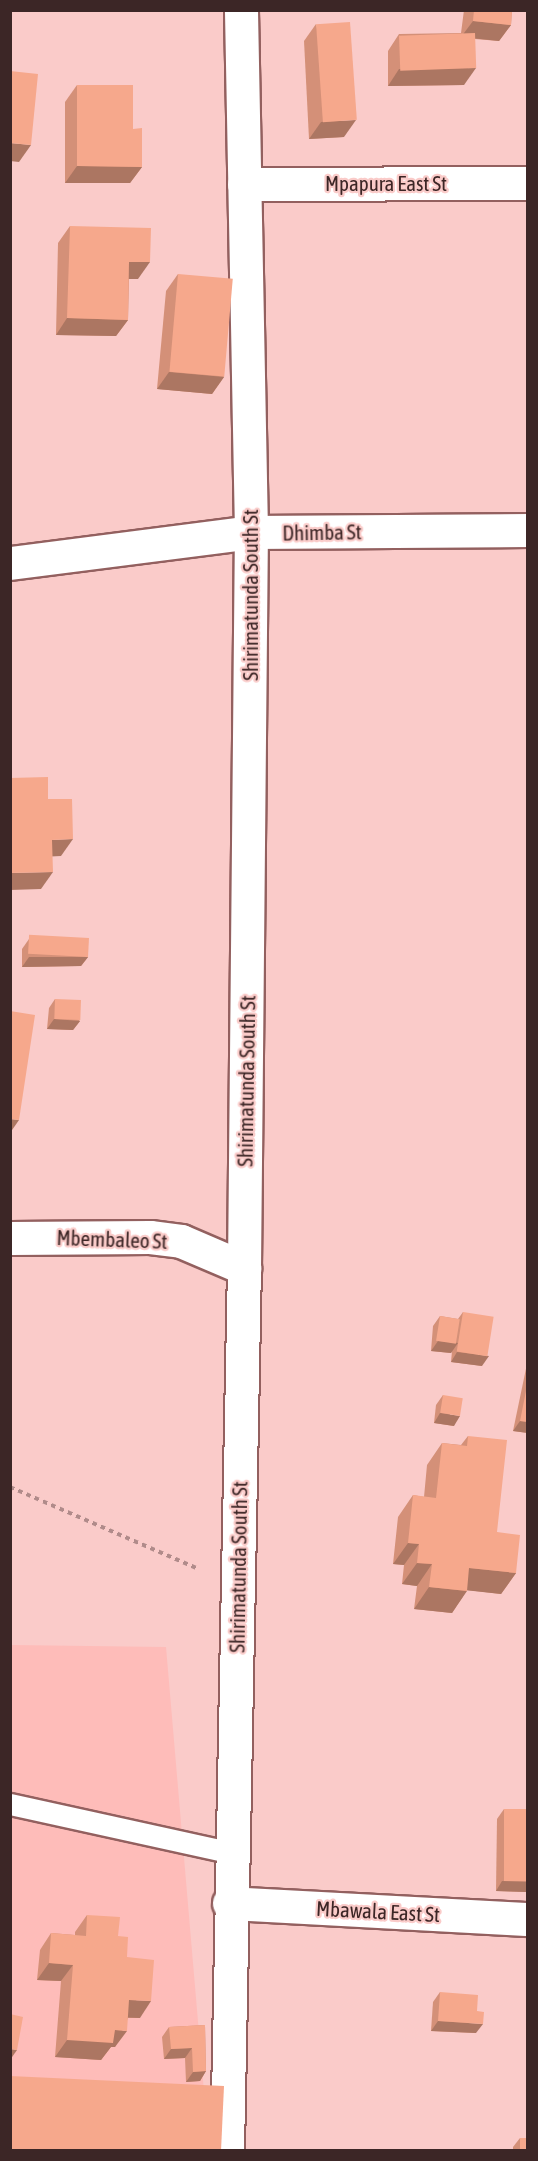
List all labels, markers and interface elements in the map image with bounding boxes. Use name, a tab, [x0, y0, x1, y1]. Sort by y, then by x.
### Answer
street label: Mpapura East St	[325, 170, 447, 196]
street label: Shirimatunda South St	[237, 509, 263, 681]
street label: Dhimba St	[282, 519, 362, 545]
street label: Shirimatunda South St	[232, 995, 260, 1167]
street label: Mbembaleo St	[56, 1224, 168, 1254]
street label: Shirimatunda South St	[224, 1481, 252, 1653]
street label: Mbawala East St	[315, 1895, 441, 1927]

